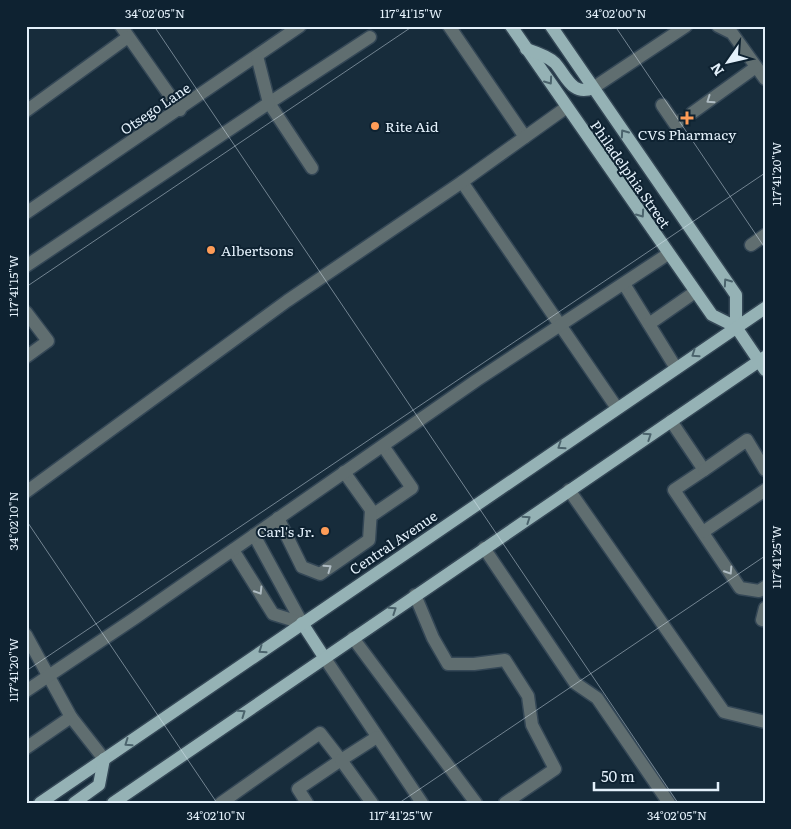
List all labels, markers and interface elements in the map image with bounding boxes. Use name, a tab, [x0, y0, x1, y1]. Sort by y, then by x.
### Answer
text: 34°02'05"N	[125, 4, 185, 22]
text: 117°41'15"W	[380, 4, 442, 22]
text: 34°02'00"N	[585, 4, 647, 22]
north arrow	[704, 38, 754, 88]
text: N	[705, 59, 728, 80]
one-way arrow	[543, 75, 552, 85]
street label: Otsego Lane	[116, 77, 194, 139]
one-way arrow	[706, 94, 716, 103]
marker: CVS Pharmacy	[681, 112, 693, 124]
place label: Rite Aid	[385, 116, 439, 136]
street label: Philadelphia Street	[586, 116, 676, 232]
marker: Rite Aid	[369, 120, 381, 132]
place label: CVS Pharmacy	[638, 124, 737, 144]
one-way arrow	[621, 130, 630, 139]
text: 117°41'20"W	[767, 142, 785, 206]
one-way arrow	[635, 209, 644, 218]
place label: Albertsons	[221, 240, 293, 260]
marker: Albertsons	[205, 244, 217, 256]
text: 117°41'15"W	[4, 255, 22, 317]
one-way arrow	[724, 278, 733, 287]
one-way arrow	[692, 349, 701, 357]
one-way arrow	[643, 433, 652, 442]
one-way arrow	[557, 440, 566, 450]
text: 34°02'10"N	[4, 492, 22, 550]
street label: Central Avenue	[345, 505, 441, 579]
one-way arrow	[522, 516, 531, 525]
place label: Carl's Jr.	[257, 521, 315, 541]
marker: Carl's Jr.	[319, 525, 331, 537]
text: 117°41'25"W	[767, 525, 785, 589]
one-way arrow	[323, 565, 332, 574]
one-way arrow	[722, 566, 732, 575]
one-way arrow	[253, 586, 262, 595]
one-way arrow	[387, 607, 397, 616]
text: 117°41'20"W	[4, 638, 22, 702]
one-way arrow	[258, 644, 267, 653]
one-way arrow	[237, 710, 246, 719]
one-way arrow	[124, 737, 134, 746]
scale bar	[594, 759, 717, 791]
text: 50 m	[601, 764, 635, 787]
text: 34°02'10"N	[187, 806, 245, 824]
text: 117°41'25"W	[369, 806, 433, 824]
text: 34°02'05"N	[647, 806, 707, 824]

